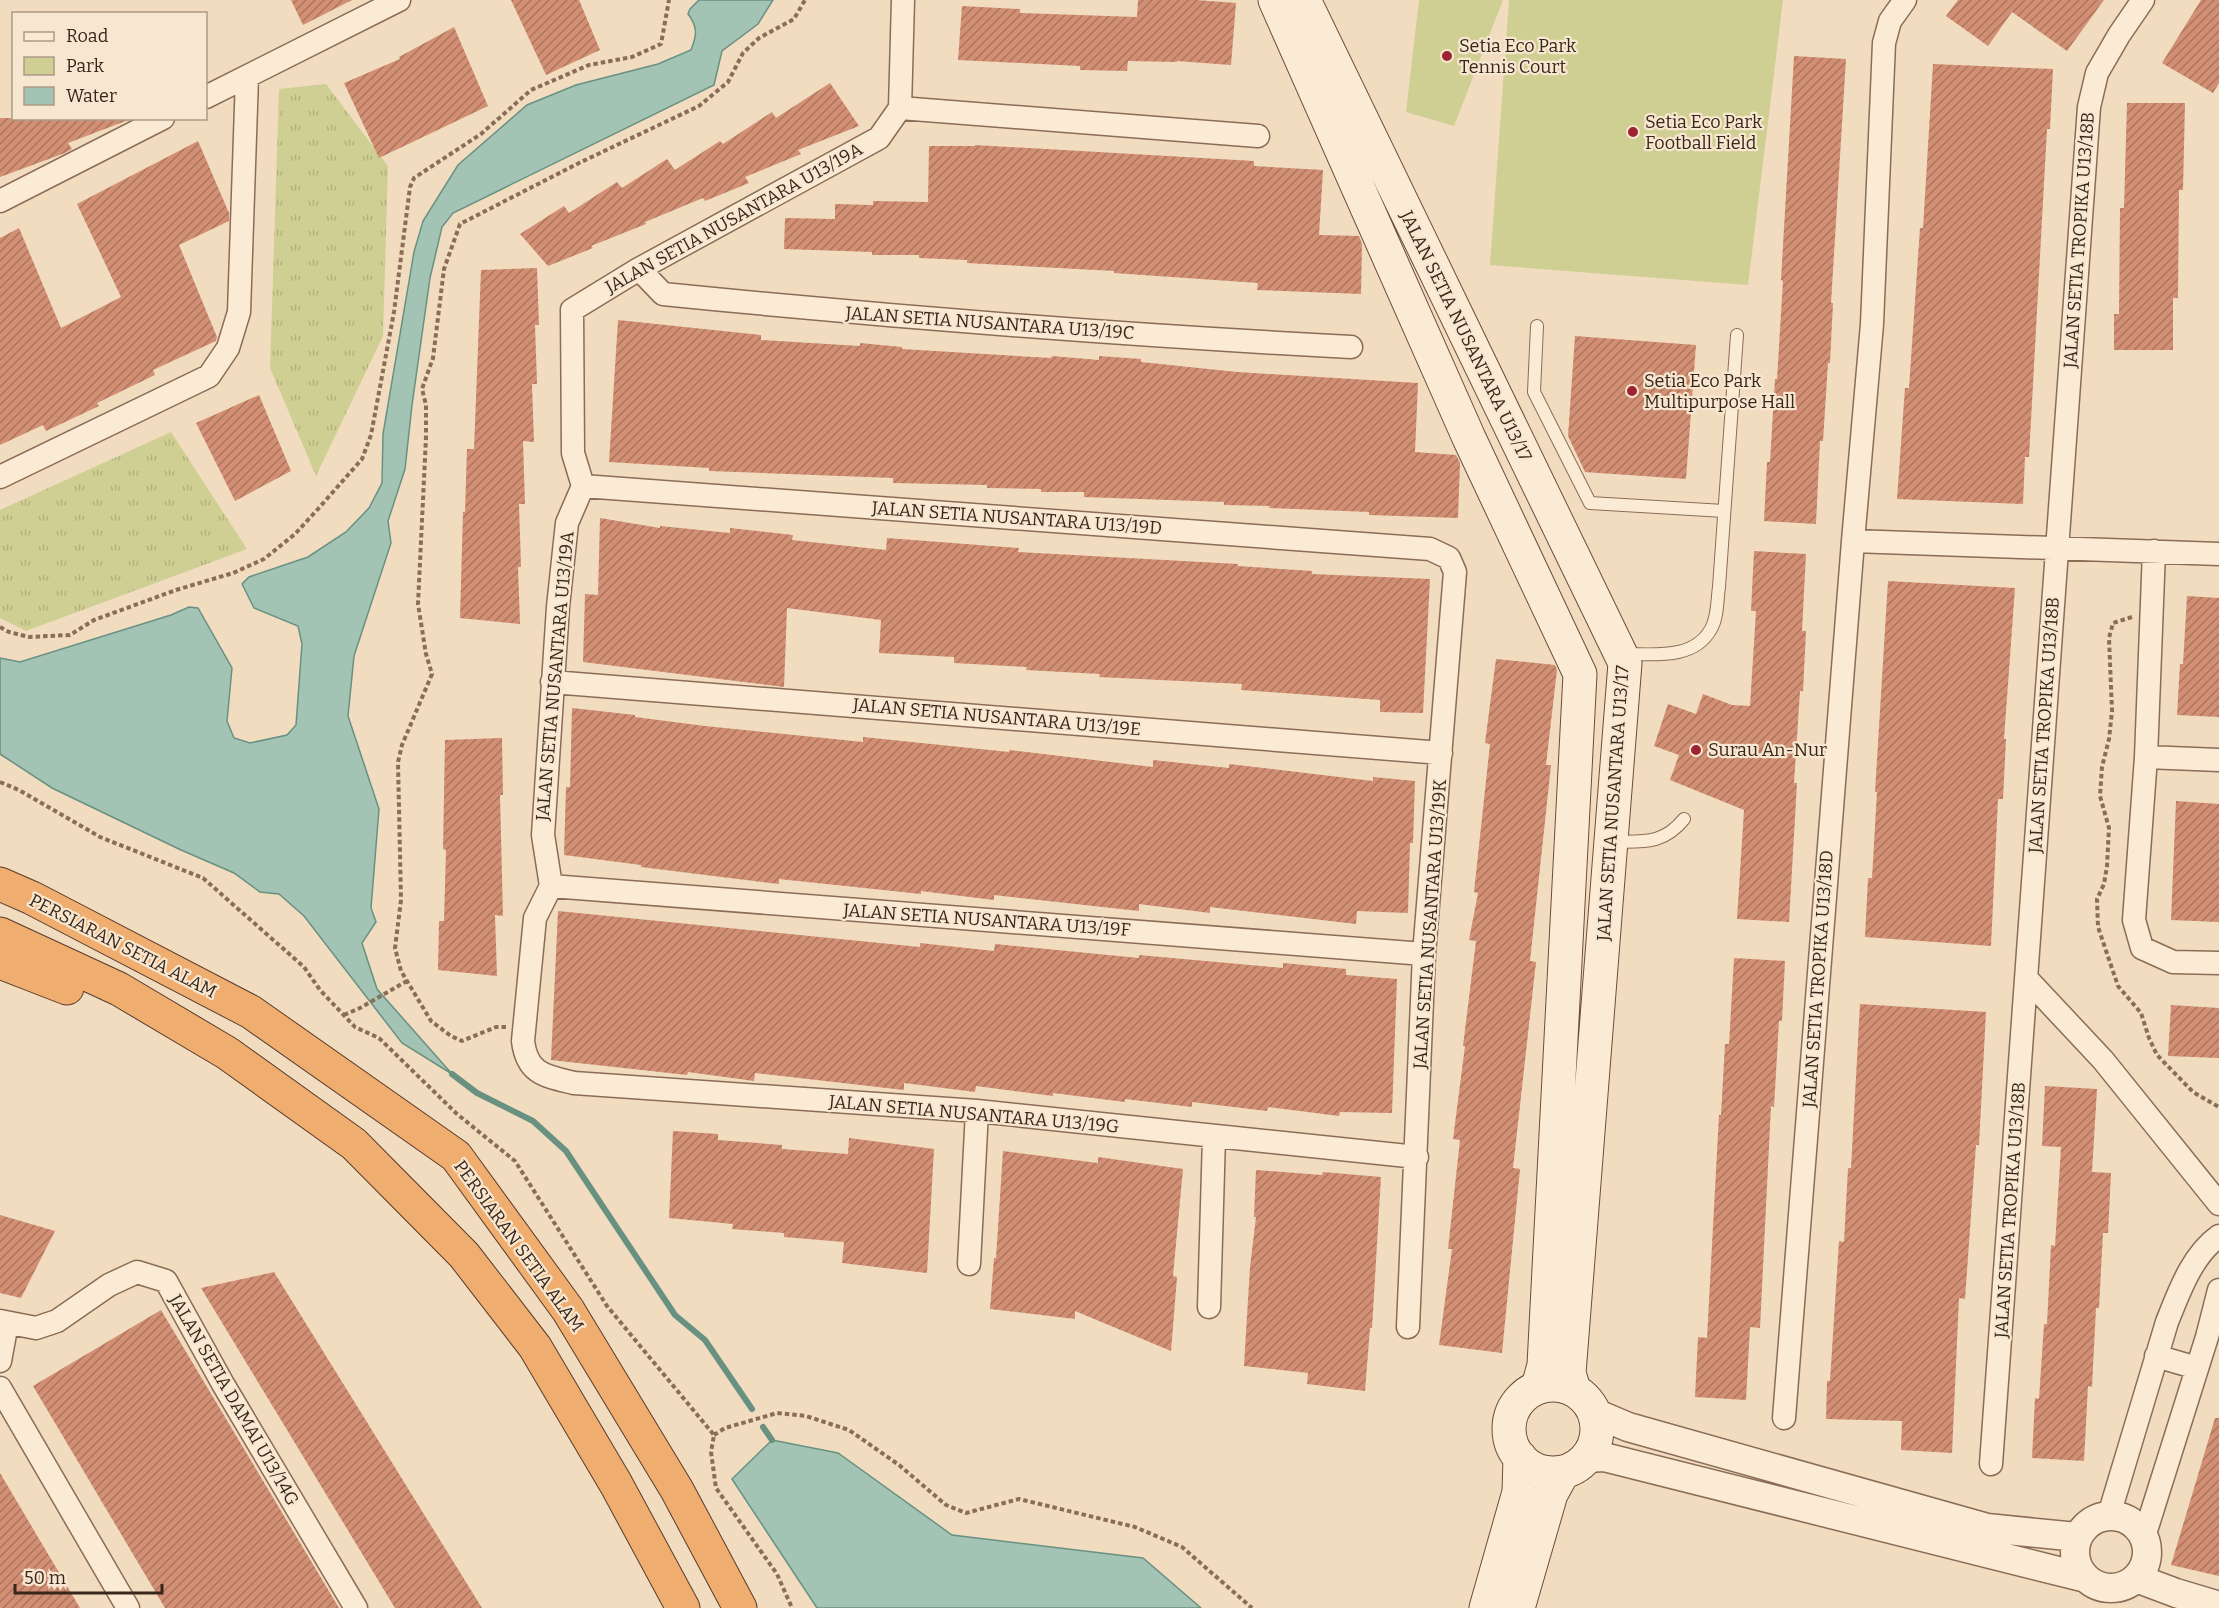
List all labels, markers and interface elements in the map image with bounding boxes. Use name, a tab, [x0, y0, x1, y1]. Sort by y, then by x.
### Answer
legend	[12, 12, 207, 120]
text: Road	[66, 25, 109, 47]
place label: Setia Eco Park Tennis Court	[1459, 35, 1577, 78]
marker: Setia Eco Park Tennis Court	[1440, 49, 1454, 63]
text: Park	[66, 55, 105, 77]
text: Water	[66, 85, 117, 107]
place label: Setia Eco Park Football Field	[1645, 111, 1763, 154]
street label: JALAN SETIA TROPIKA U13/18B	[2059, 111, 2099, 370]
marker: Setia Eco Park Football Field	[1626, 125, 1640, 139]
street label: JALAN SETIA NUSANTARA U13/19A	[601, 138, 867, 299]
street label: JALAN SETIA NUSANTARA U13/17	[1395, 206, 1536, 465]
street label: JALAN SETIA NUSANTARA U13/19C	[844, 302, 1135, 344]
place label: Setia Eco Park Multipurpose Hall	[1644, 370, 1795, 413]
marker: Setia Eco Park Multipurpose Hall	[1625, 384, 1639, 398]
street label: JALAN SETIA NUSANTARA U13/19D	[870, 497, 1163, 539]
street label: JALAN SETIA NUSANTARA U13/19A	[531, 530, 579, 823]
street label: JALAN SETIA TROPIKA U13/18B	[2024, 596, 2064, 855]
street label: JALAN SETIA NUSANTARA U13/17	[1592, 665, 1634, 942]
street label: JALAN SETIA NUSANTARA U13/19E	[851, 693, 1142, 741]
place label: Surau An-Nur	[1708, 739, 1827, 761]
marker: Surau An-Nur	[1689, 743, 1703, 757]
street label: JALAN SETIA NUSANTARA U13/19K	[1409, 778, 1451, 1071]
street label: JALAN SETIA TROPIKA U13/18D	[1798, 850, 1838, 1109]
street label: PERSIARAN SETIA ALAM	[26, 889, 220, 1003]
street label: JALAN SETIA NUSANTARA U13/19F	[842, 899, 1131, 941]
street label: JALAN SETIA TROPIKA U13/18B	[1990, 1081, 2030, 1340]
street label: JALAN SETIA NUSANTARA U13/19G	[827, 1090, 1120, 1138]
street label: PERSIARAN SETIA ALAM	[449, 1156, 589, 1336]
street label: JALAN SETIA DAMAI U13/14G	[164, 1290, 304, 1510]
scale bar	[15, 1557, 162, 1595]
text: 50 m	[24, 1567, 66, 1589]

